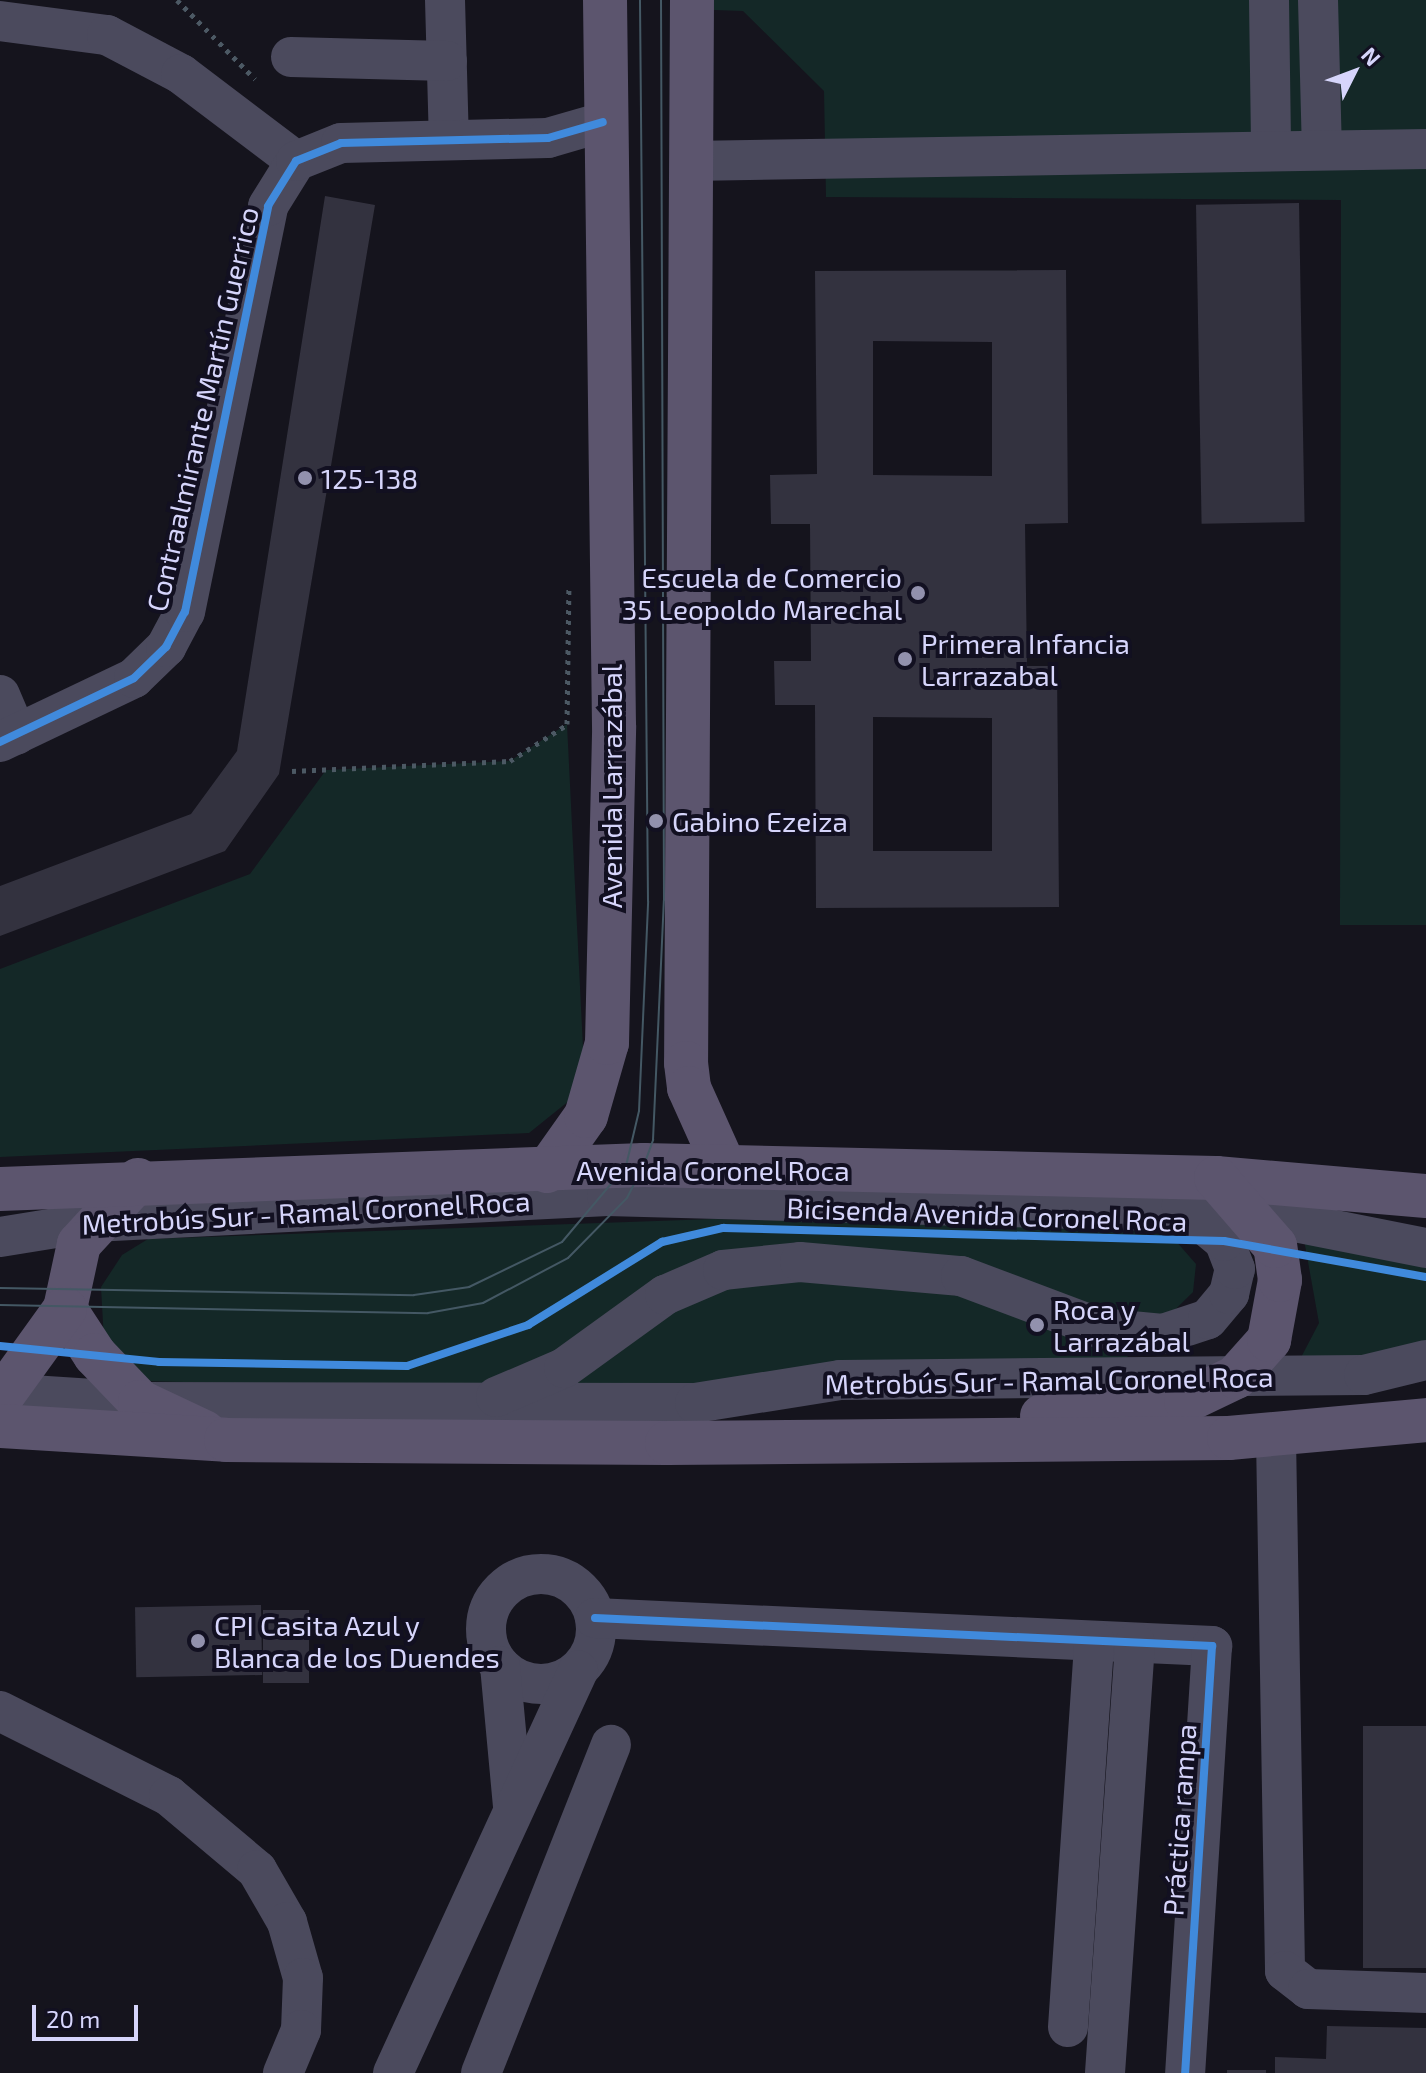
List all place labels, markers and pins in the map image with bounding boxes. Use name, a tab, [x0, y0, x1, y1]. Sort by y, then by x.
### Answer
place label: 125-138	[321, 461, 418, 495]
marker: 125-138	[296, 469, 314, 487]
place label: Escuela de Comercio 35 Leopoldo Marechal	[622, 560, 902, 626]
marker: Escuela de Comercio 35 Leopoldo Marechal	[909, 584, 927, 602]
place label: Primera Infancia Larrazabal	[921, 626, 1130, 692]
marker: Primera Infancia Larrazabal	[896, 650, 914, 668]
place label: Gabino Ezeiza	[672, 804, 848, 838]
marker: Gabino Ezeiza	[647, 812, 665, 830]
place label: Roca y Larrazábal	[1053, 1292, 1190, 1358]
marker: Roca y Larrazábal	[1028, 1316, 1046, 1334]
place label: CPI Casita Azul y Blanca de los Duendes	[214, 1608, 500, 1674]
marker: CPI Casita Azul y Blanca de los Duendes	[189, 1632, 207, 1650]

